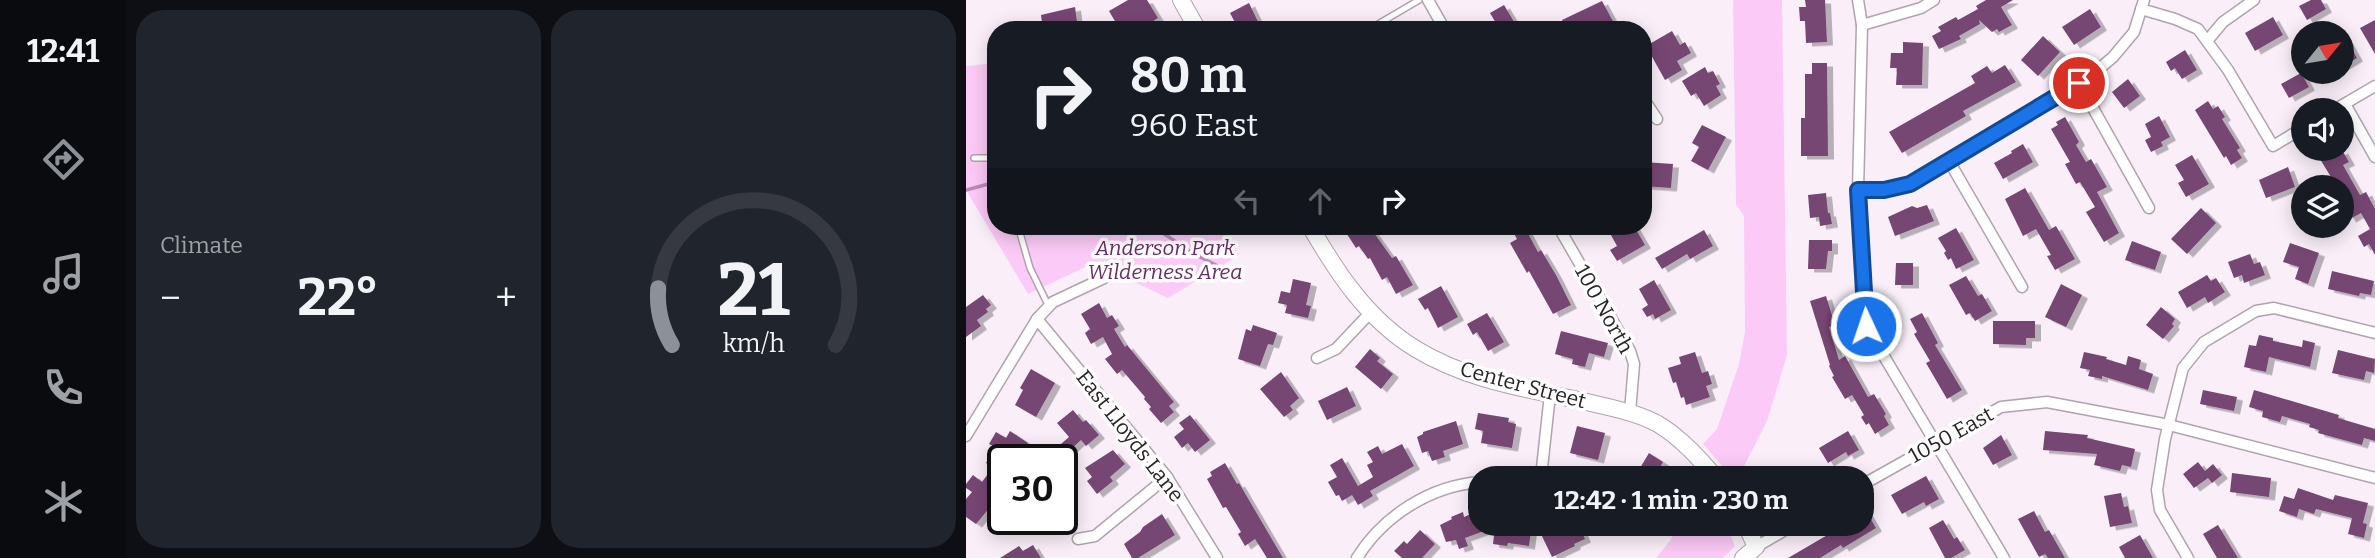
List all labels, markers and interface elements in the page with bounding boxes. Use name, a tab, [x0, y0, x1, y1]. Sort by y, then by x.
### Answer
north arrow	[2291, 21, 2354, 84]
map controls	[2291, 21, 2354, 238]
text: 12:41	[27, 32, 99, 70]
text: 80 m	[1130, 46, 1246, 105]
icon: right	[1015, 49, 1106, 140]
pin	[2049, 53, 2109, 113]
icon: arrive	[2060, 64, 2098, 102]
button: sound	[2291, 98, 2354, 161]
text: 960 East	[1130, 106, 1258, 144]
icon: directions	[39, 135, 88, 184]
button: layers	[2291, 175, 2354, 238]
icon: left	[1228, 182, 1266, 220]
icon: ahead	[1301, 182, 1339, 220]
icon: right	[1374, 182, 1412, 220]
text: Climate	[160, 231, 243, 259]
park label: Anderson Park Wilderness Area	[1088, 235, 1242, 285]
text: 21	[717, 247, 790, 334]
icon: music	[39, 249, 88, 298]
street label: 100 North	[1569, 260, 1639, 358]
text: 22°	[297, 266, 379, 329]
text: −	[160, 275, 181, 321]
text: +	[495, 275, 517, 321]
position arrow	[1829, 289, 1903, 363]
text: km/h	[723, 329, 785, 359]
street label: Center Street	[1457, 356, 1589, 414]
icon: phone	[39, 363, 88, 412]
street label: East Lloyds Lane	[1070, 365, 1190, 507]
street label: 1050 East	[1904, 401, 1998, 469]
speed limit sign: 30	[987, 444, 1078, 535]
icon: climate	[39, 477, 88, 526]
text: 12:42 · 1 min · 230 m	[1554, 485, 1788, 516]

